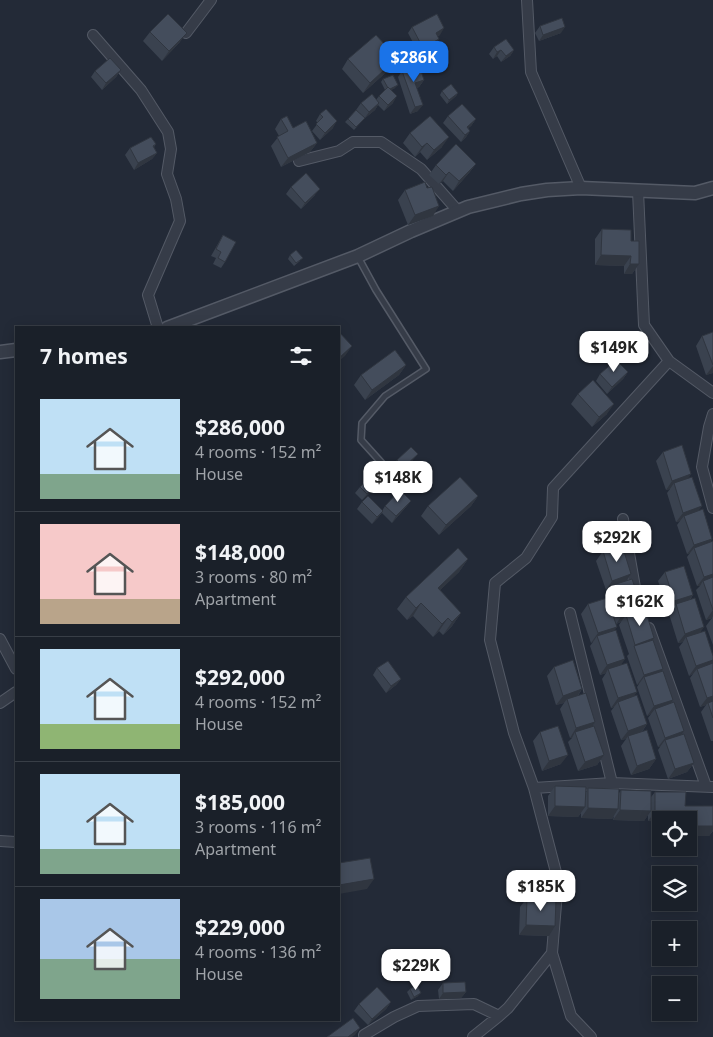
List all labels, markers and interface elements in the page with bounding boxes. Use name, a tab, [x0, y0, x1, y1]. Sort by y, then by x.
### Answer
pin: $286K	[379, 41, 449, 83]
text: $286K	[390, 46, 438, 68]
pin: $149K	[579, 330, 649, 373]
text: $149K	[590, 336, 638, 358]
text: 7 homes	[40, 342, 128, 370]
icon: filters	[287, 342, 315, 370]
text: $286,000	[195, 413, 285, 441]
icon: home	[80, 419, 140, 479]
text: 4 rooms · 152 m²	[195, 441, 321, 463]
pin: $148K	[363, 460, 433, 503]
text: House	[195, 463, 243, 485]
text: $148K	[374, 466, 422, 488]
pin: $292K	[582, 520, 652, 563]
text: $292K	[593, 526, 641, 548]
text: $148,000	[195, 538, 285, 566]
icon: home	[80, 544, 140, 604]
text: 3 rooms · 80 m²	[195, 566, 312, 588]
pin: $162K	[605, 584, 675, 627]
text: Apartment	[195, 588, 276, 610]
text: $162K	[616, 590, 664, 612]
text: $292,000	[195, 663, 285, 691]
icon: home	[80, 669, 140, 729]
text: 4 rooms · 152 m²	[195, 691, 321, 713]
text: House	[195, 713, 243, 735]
text: $185,000	[195, 788, 285, 816]
icon: home	[80, 794, 140, 854]
map controls	[652, 811, 697, 1021]
button: locate	[652, 811, 697, 856]
text: 3 rooms · 116 m²	[195, 816, 321, 838]
text: Apartment	[195, 838, 276, 860]
button: layers	[652, 866, 697, 911]
pin: $185K	[506, 870, 576, 912]
text: $185K	[517, 875, 565, 897]
text: $229,000	[195, 913, 285, 941]
icon: home	[80, 919, 140, 979]
button: +	[652, 921, 697, 966]
text: 4 rooms · 136 m²	[195, 941, 321, 963]
pin: $229K	[381, 948, 451, 991]
text: $229K	[392, 954, 440, 976]
text: House	[195, 963, 243, 985]
button: −	[652, 976, 697, 1021]

